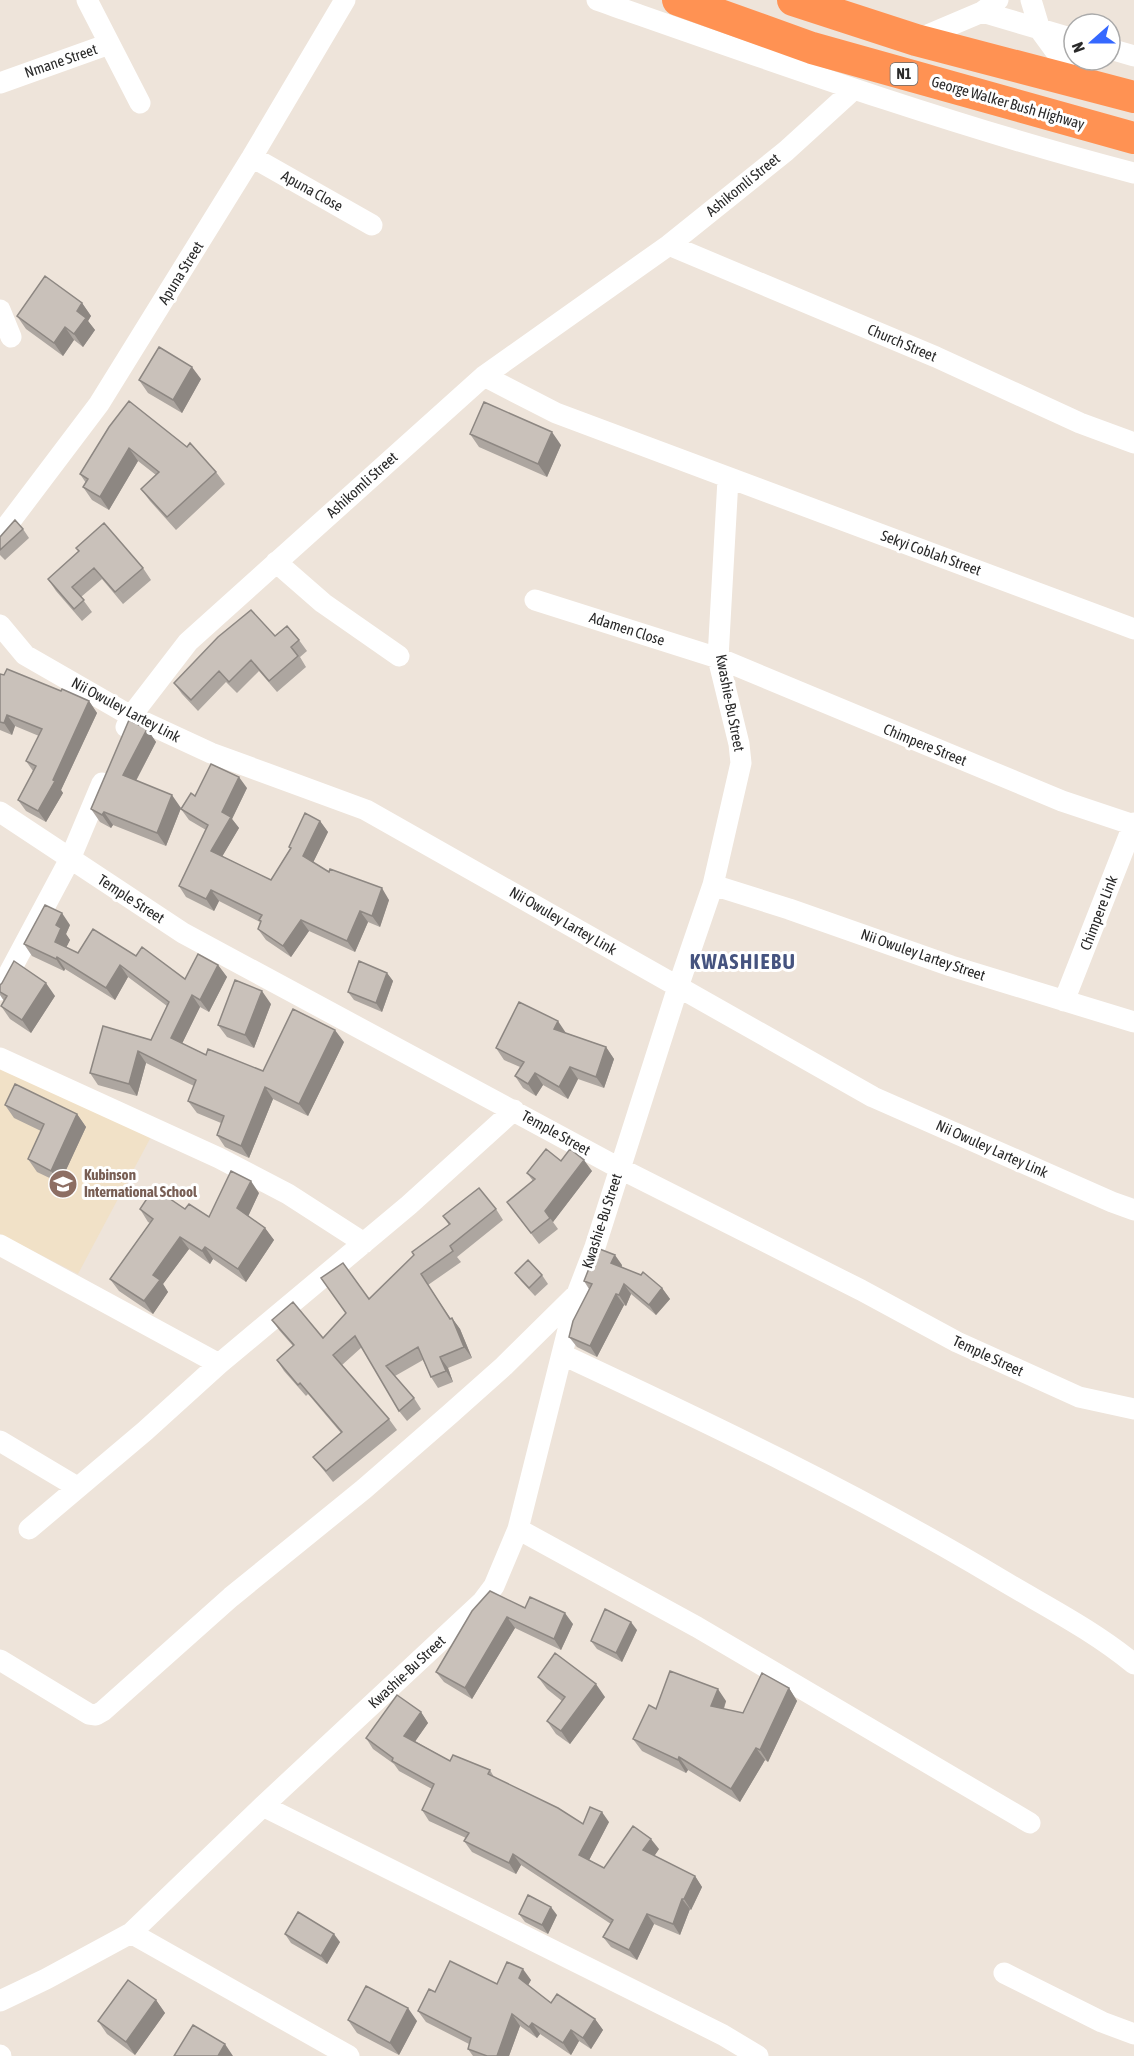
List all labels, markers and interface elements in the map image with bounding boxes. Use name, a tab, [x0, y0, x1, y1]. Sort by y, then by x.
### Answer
north arrow	[1062, 12, 1122, 72]
street label: Nmane Street	[22, 40, 99, 81]
text: N	[1068, 40, 1088, 55]
road number: N1	[890, 63, 918, 85]
street label: George Walker Bush Highway	[930, 73, 1087, 133]
street label: Ashikomli Street	[702, 150, 783, 220]
street label: Apuna Close	[278, 167, 346, 215]
street label: Apuna Street	[155, 238, 207, 307]
street label: Church Street	[865, 320, 939, 365]
street label: Ashikomli Street	[323, 448, 401, 521]
street label: Sekyi Coblah Street	[879, 527, 984, 579]
street label: Adamen Close	[587, 608, 667, 649]
street label: Kwashie-Bu Street	[713, 653, 748, 753]
street label: Nii Owuley Lartey Link	[69, 674, 184, 746]
street label: Chimpere Street	[881, 720, 969, 769]
street label: Temple Street	[95, 871, 168, 926]
street label: Chimpere Link	[1077, 873, 1121, 953]
street label: Nii Owuley Lartey Link	[507, 883, 620, 958]
street label: Nii Owuley Lartey Street	[859, 925, 988, 984]
district label: KWASHIEBU	[690, 949, 796, 973]
street label: Temple Street	[519, 1107, 594, 1158]
street label: Nii Owuley Lartey Link	[934, 1116, 1051, 1181]
place label: Kubinson International School	[84, 1166, 198, 1200]
school or university icon: Kubinson International School	[47, 1168, 79, 1200]
street label: Kwashie-Bu Street	[578, 1171, 625, 1270]
street label: Temple Street	[950, 1332, 1026, 1379]
street label: Kwashie-Bu Street	[365, 1632, 449, 1711]

